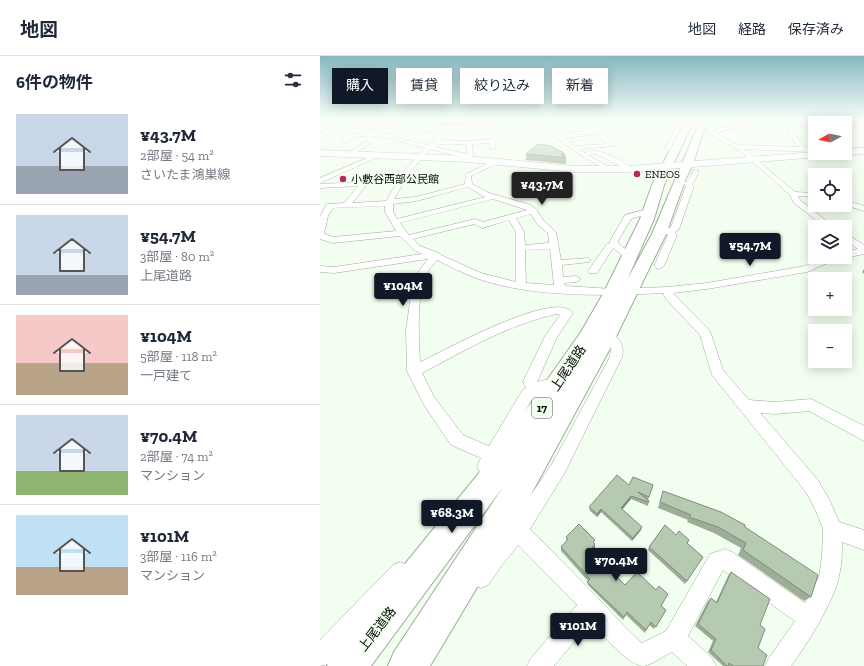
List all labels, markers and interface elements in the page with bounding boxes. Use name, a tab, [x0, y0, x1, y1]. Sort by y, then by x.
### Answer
text: 地図	[20, 18, 58, 41]
text: 地図	[688, 21, 716, 38]
text: 経路	[738, 21, 766, 38]
text: 保存済み	[788, 21, 844, 38]
chip: 購入	[332, 68, 388, 104]
chip: 賃貸	[396, 68, 452, 104]
chip: 絞り込み	[460, 68, 544, 104]
chip: 新着	[552, 68, 608, 104]
icon: filters	[282, 69, 304, 91]
text: 6件の物件	[16, 72, 93, 92]
north arrow	[808, 116, 852, 160]
map controls	[808, 116, 852, 368]
text: ¥43.7M	[140, 125, 196, 145]
icon: home	[48, 130, 96, 178]
text: 2部屋 · 54 m²	[140, 148, 214, 163]
text: さいたま鴻巣線	[140, 167, 231, 182]
place label: ENEOS	[645, 168, 680, 181]
button: locate	[808, 168, 852, 212]
marker: ENEOS	[632, 169, 642, 179]
pin: ¥43.7M	[509, 172, 575, 206]
place label: 小敷谷西部公民館	[351, 173, 439, 186]
marker: 小敷谷西部公民館	[338, 174, 348, 184]
text: ¥43.7M	[521, 177, 563, 192]
button: layers	[808, 220, 852, 264]
text: ¥54.7M	[140, 226, 196, 246]
icon: home	[48, 231, 96, 279]
pin: ¥54.7M	[717, 233, 783, 267]
text: ¥54.7M	[729, 238, 771, 253]
text: 3部屋 · 80 m²	[140, 249, 214, 264]
text: 上尾道路	[140, 268, 192, 283]
button: +	[808, 272, 852, 316]
pin: ¥104M	[375, 273, 431, 307]
text: ¥104M	[383, 278, 423, 293]
button: −	[808, 324, 852, 368]
text: ¥104M	[140, 326, 192, 346]
icon: home	[48, 331, 96, 379]
street label: 上尾道路	[547, 342, 589, 394]
text: 5部屋 · 118 m²	[140, 349, 217, 364]
text: 一戸建て	[140, 368, 192, 383]
road number: 17	[532, 398, 552, 418]
text: ¥70.4M	[140, 426, 197, 446]
icon: home	[48, 431, 96, 479]
text: 2部屋 · 74 m²	[140, 449, 213, 464]
text: マンション	[140, 468, 205, 483]
pin: ¥68.3M	[419, 500, 485, 534]
text: ¥68.3M	[430, 505, 474, 520]
text: ¥101M	[140, 526, 189, 546]
icon: home	[48, 531, 96, 579]
pin: ¥70.4M	[583, 548, 649, 582]
text: 3部屋 · 116 m²	[140, 549, 217, 564]
text: ¥70.4M	[594, 553, 638, 568]
text: マンション	[140, 568, 205, 583]
street label: 上尾道路	[355, 604, 399, 654]
pin: ¥101M	[550, 613, 606, 647]
text: ¥101M	[559, 618, 597, 633]

